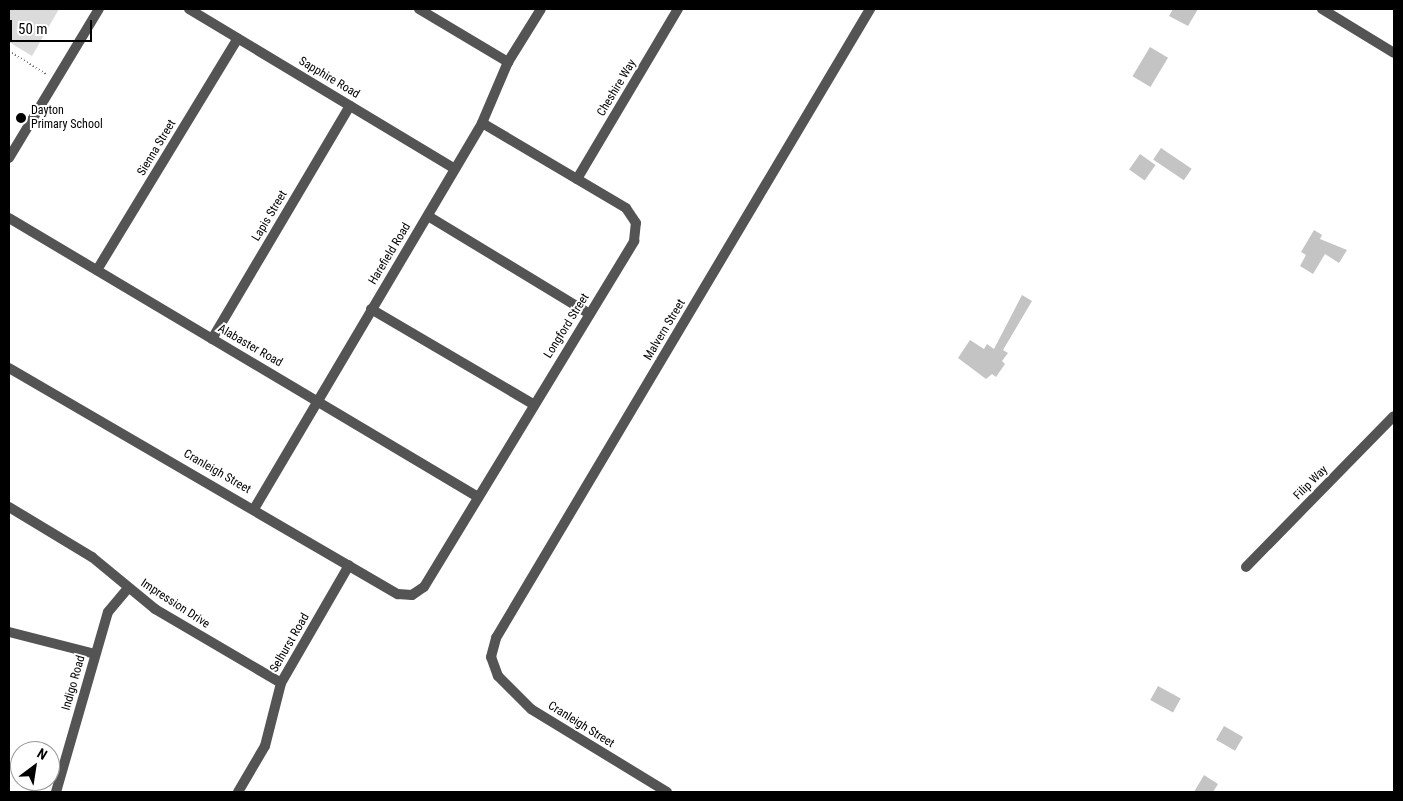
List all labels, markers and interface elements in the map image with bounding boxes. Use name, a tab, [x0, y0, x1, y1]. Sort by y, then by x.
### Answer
scale bar	[12, 10, 95, 42]
text: 50 m	[18, 20, 48, 38]
street label: Sapphire Road	[296, 54, 362, 102]
street label: Cheshire Way	[594, 57, 640, 119]
place label: Dayton Primary School	[31, 104, 103, 132]
marker: Dayton Primary School	[15, 112, 27, 124]
street label: Sienna Street	[135, 117, 179, 179]
street label: Lapis Street	[249, 188, 291, 244]
street label: Harefield Road	[366, 221, 414, 287]
street label: Longford Street	[541, 291, 593, 361]
street label: Malvern Street	[641, 297, 689, 363]
street label: Alabaster Road	[215, 322, 285, 370]
street label: Cranleigh Street	[181, 447, 253, 497]
street label: Filip Way	[1291, 463, 1331, 503]
street label: Impression Drive	[138, 576, 212, 632]
street label: Selhurst Road	[267, 611, 313, 675]
street label: Indigo Road	[59, 654, 89, 712]
street label: Cranleigh Street	[545, 699, 617, 751]
north arrow	[10, 741, 60, 791]
text: N	[34, 745, 50, 763]

